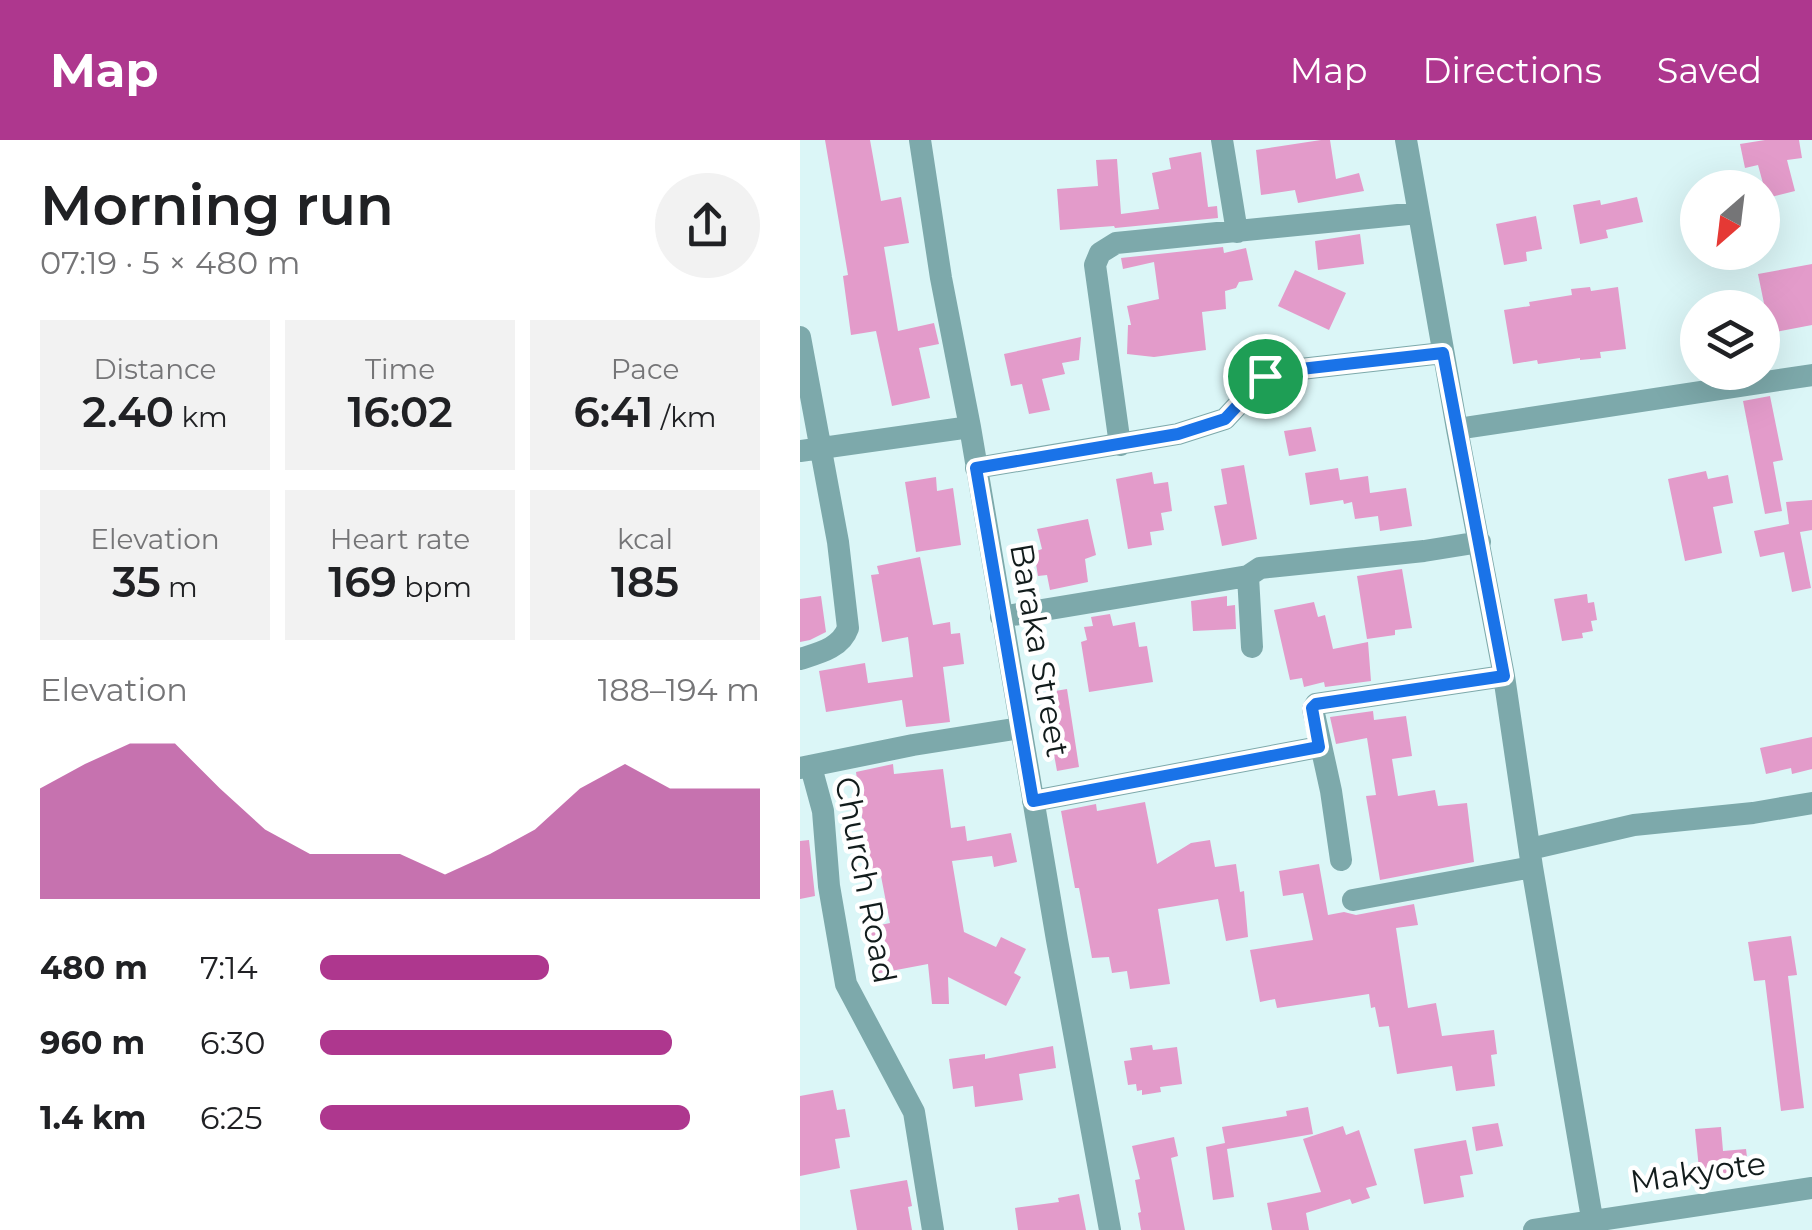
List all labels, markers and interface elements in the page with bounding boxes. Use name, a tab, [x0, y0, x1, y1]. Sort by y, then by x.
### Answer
text: Map	[50, 41, 159, 99]
text: Map	[1290, 49, 1368, 92]
text: Directions	[1423, 49, 1602, 92]
text: Saved	[1657, 49, 1762, 92]
north arrow	[1680, 170, 1780, 270]
map controls	[1680, 170, 1780, 390]
text: Morning run	[40, 172, 394, 239]
button: share	[655, 173, 760, 278]
text: 07:19 · 5 × 480 m	[40, 243, 301, 282]
button: layers	[1680, 290, 1780, 390]
pin	[1223, 334, 1308, 419]
icon: arrive	[1238, 349, 1293, 404]
text: Distance	[93, 352, 217, 386]
text: Time	[365, 352, 435, 386]
text: Pace	[611, 352, 679, 386]
text: 2.40	[82, 386, 174, 438]
text: 16:02	[347, 386, 453, 438]
text: 6:41	[573, 386, 653, 438]
text: km	[174, 400, 228, 434]
text: /km	[653, 400, 717, 434]
text: Elevation	[90, 522, 220, 556]
text: Heart rate	[330, 522, 470, 556]
text: kcal	[617, 522, 673, 556]
street label: Baraka Street	[1002, 540, 1078, 760]
text: 35	[112, 556, 161, 608]
text: 169	[328, 556, 397, 608]
text: 185	[611, 556, 679, 608]
text: m	[161, 570, 198, 604]
text: bpm	[397, 570, 472, 604]
text: Elevation	[40, 670, 188, 709]
text: 188–194 m	[598, 670, 760, 709]
street label: Church Road	[827, 773, 905, 987]
text: 480 m	[40, 948, 148, 987]
text: 7:14	[200, 948, 258, 987]
text: 960 m	[40, 1023, 145, 1062]
text: 6:30	[200, 1023, 266, 1062]
text: 1.4 km	[40, 1098, 146, 1137]
text: 6:25	[200, 1098, 263, 1137]
street label: Makyote	[1628, 1143, 1768, 1201]

